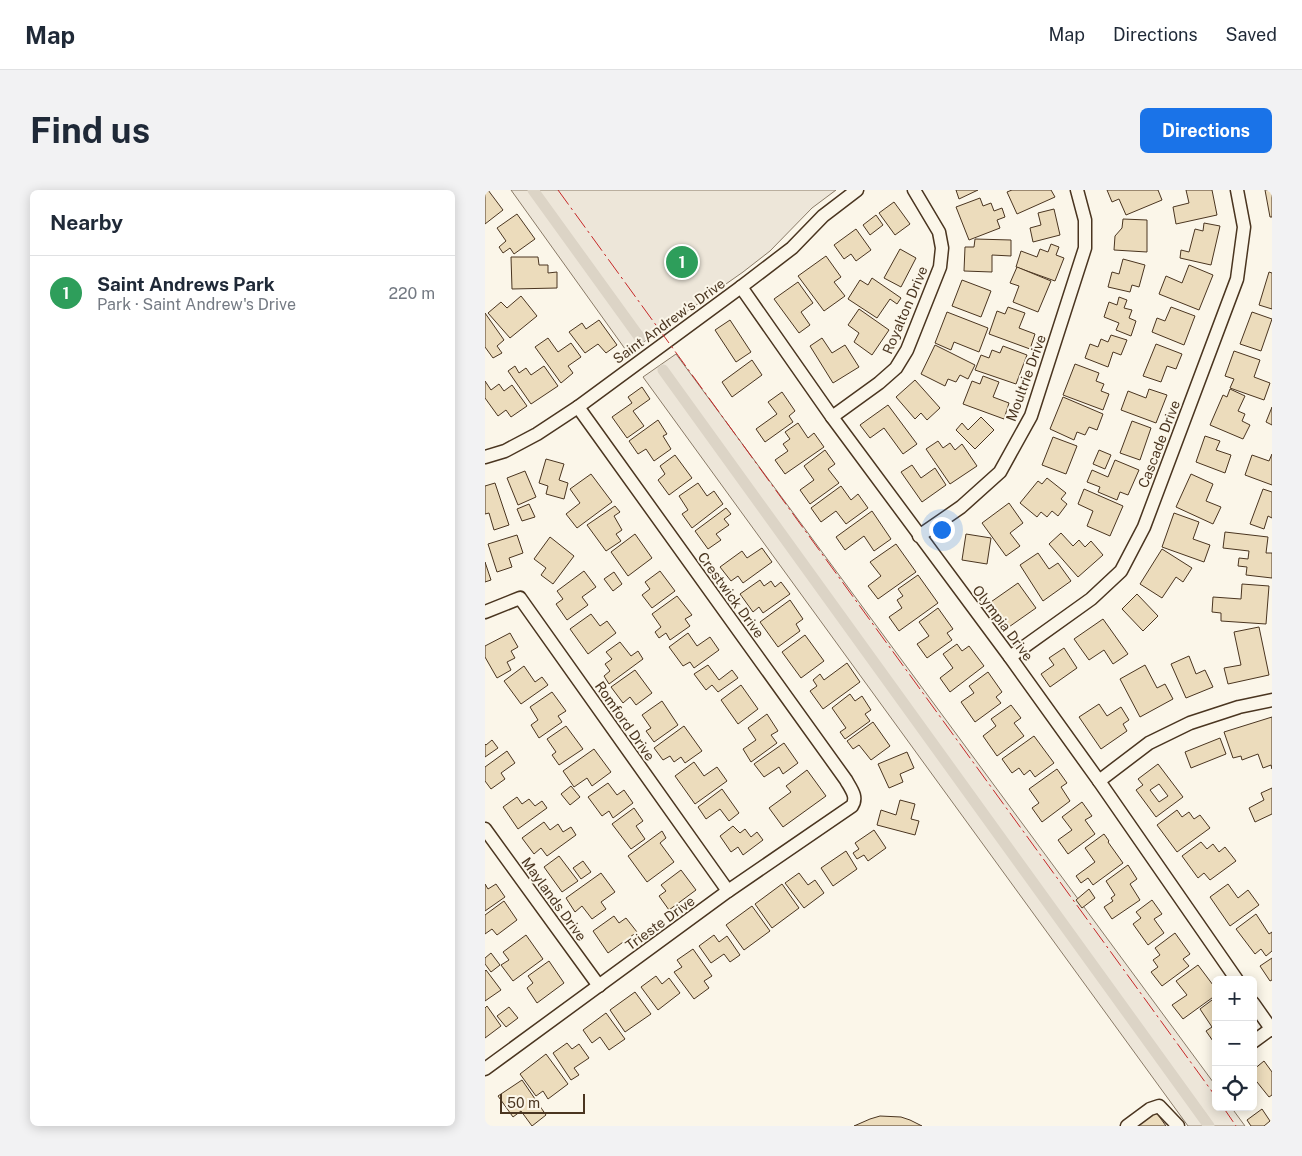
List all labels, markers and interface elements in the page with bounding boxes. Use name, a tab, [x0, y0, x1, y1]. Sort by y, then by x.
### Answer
text: Map	[25, 21, 75, 49]
text: Map	[1048, 24, 1085, 45]
text: Directions	[1113, 24, 1198, 45]
text: Saved	[1226, 24, 1277, 45]
button: Directions	[1140, 108, 1272, 153]
text: Find us	[30, 110, 150, 151]
text: Nearby	[50, 210, 123, 235]
pin: 1	[666, 243, 698, 281]
street label: Royalton Drive	[879, 264, 931, 356]
text: Saint Andrews Park	[97, 273, 275, 295]
street label: Saint Andrew's Drive	[610, 275, 728, 367]
text: 1	[63, 284, 69, 303]
text: 220 m	[388, 284, 435, 303]
text: Park · Saint Andrew's Drive	[97, 295, 296, 314]
street label: Moultrie Drive	[1003, 332, 1049, 424]
street label: Cascade Drive	[1135, 398, 1183, 490]
your location	[929, 517, 955, 543]
street label: Crestwick Drive	[695, 549, 767, 641]
street label: Olympia Drive	[969, 582, 1037, 664]
street label: Romford Drive	[592, 678, 658, 764]
street label: Maylands Drive	[518, 854, 590, 944]
street label: Trieste Drive	[622, 893, 698, 953]
map controls	[1212, 976, 1257, 1111]
button: +	[1212, 976, 1257, 1021]
button: −	[1212, 1021, 1257, 1066]
button: locate	[1212, 1066, 1257, 1111]
scale bar	[500, 1091, 585, 1114]
text: 50 m	[507, 1095, 540, 1111]

